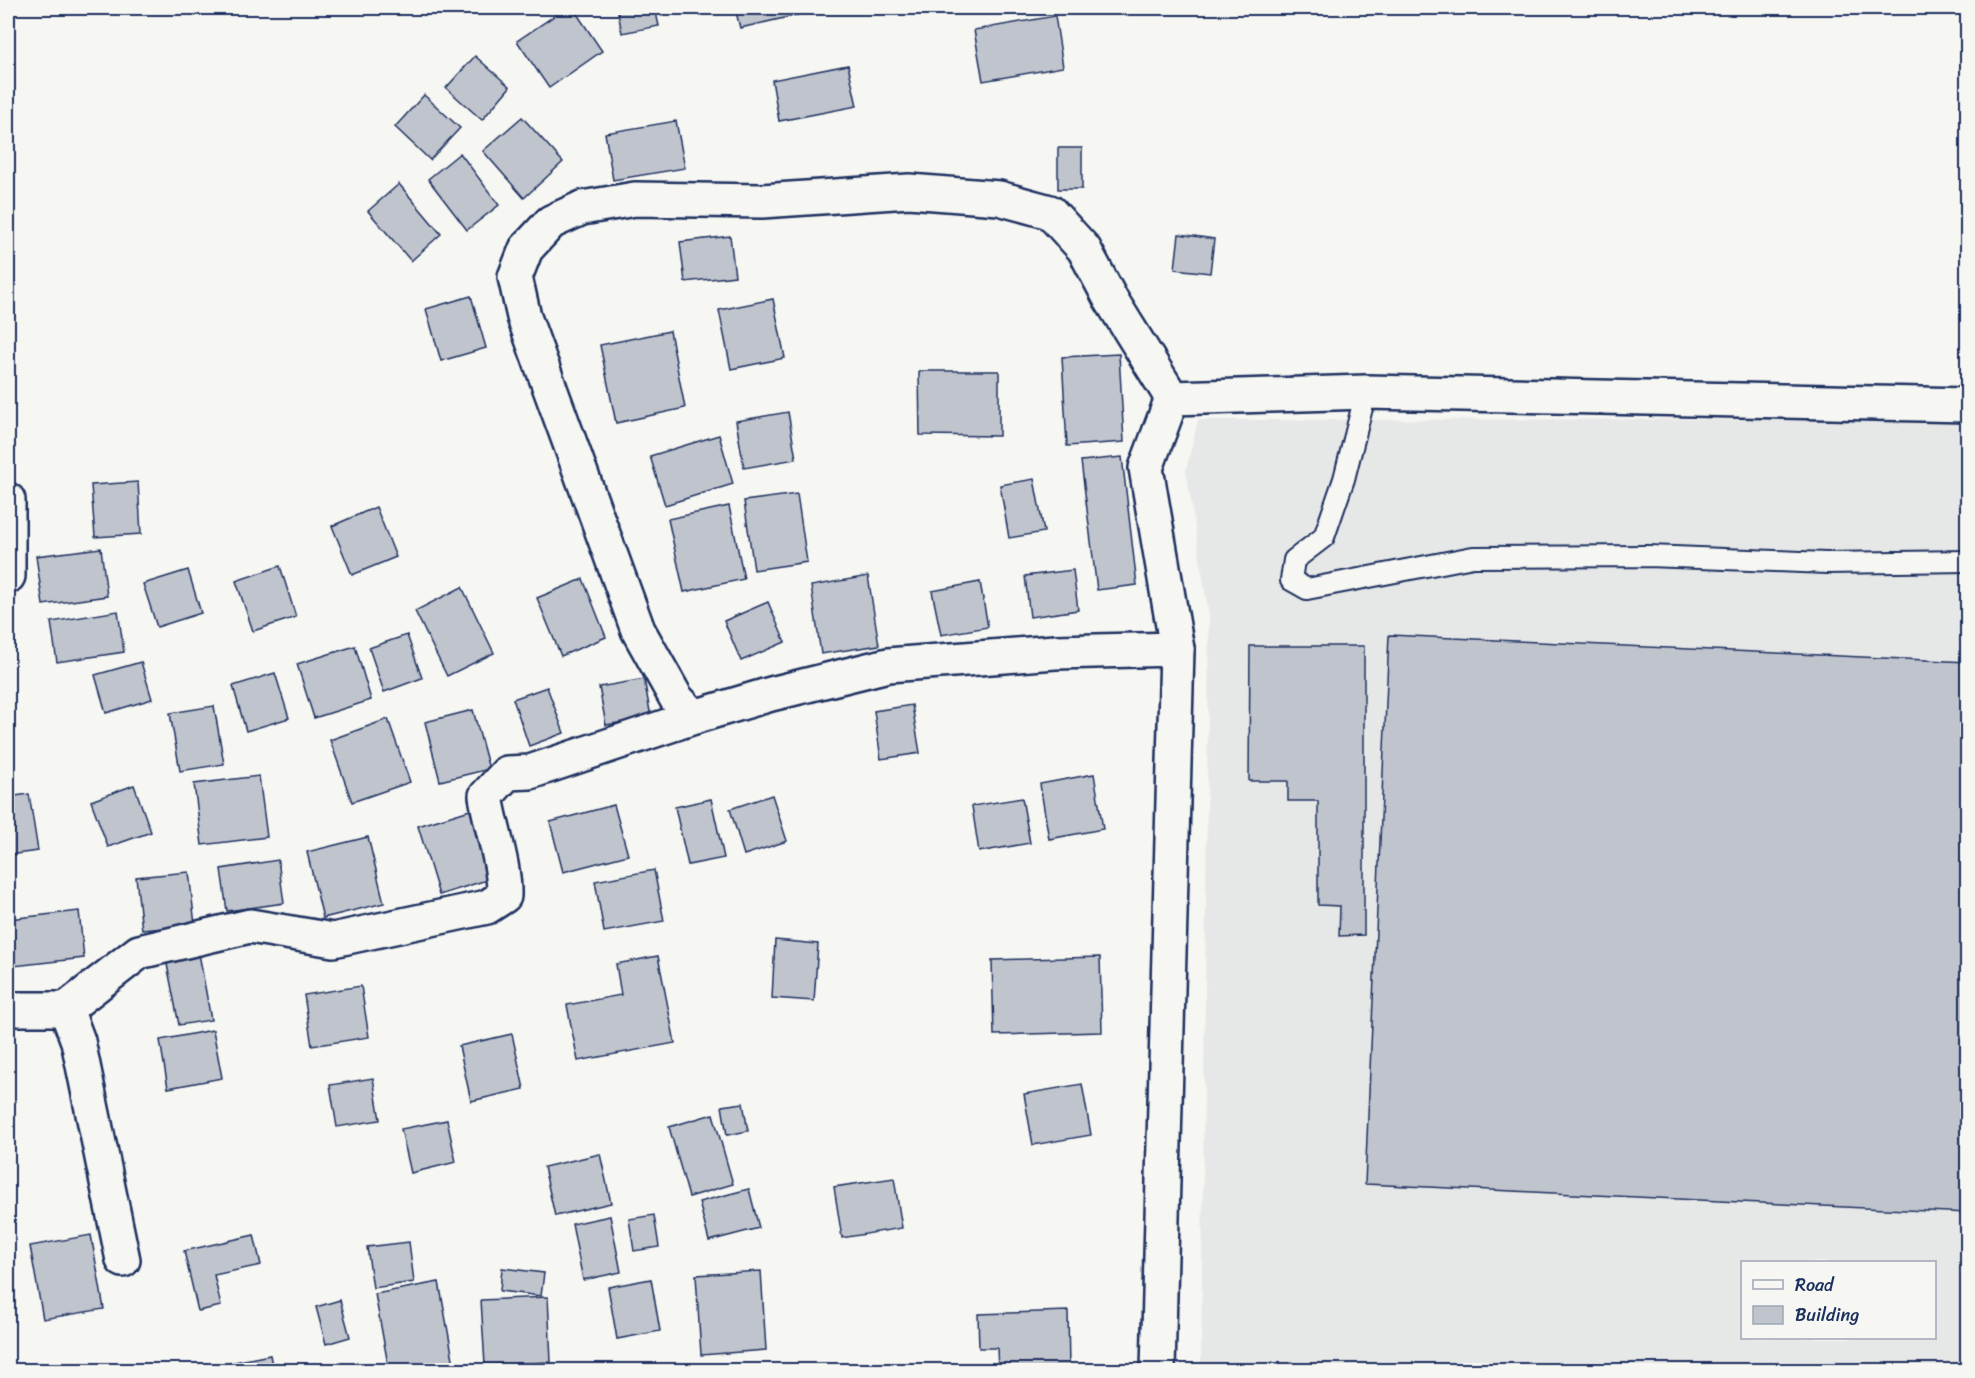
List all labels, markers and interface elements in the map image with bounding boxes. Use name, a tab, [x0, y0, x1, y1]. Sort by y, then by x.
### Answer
legend	[1741, 1261, 1936, 1339]
text: Road	[1795, 1269, 1835, 1301]
text: Building	[1795, 1299, 1859, 1331]

